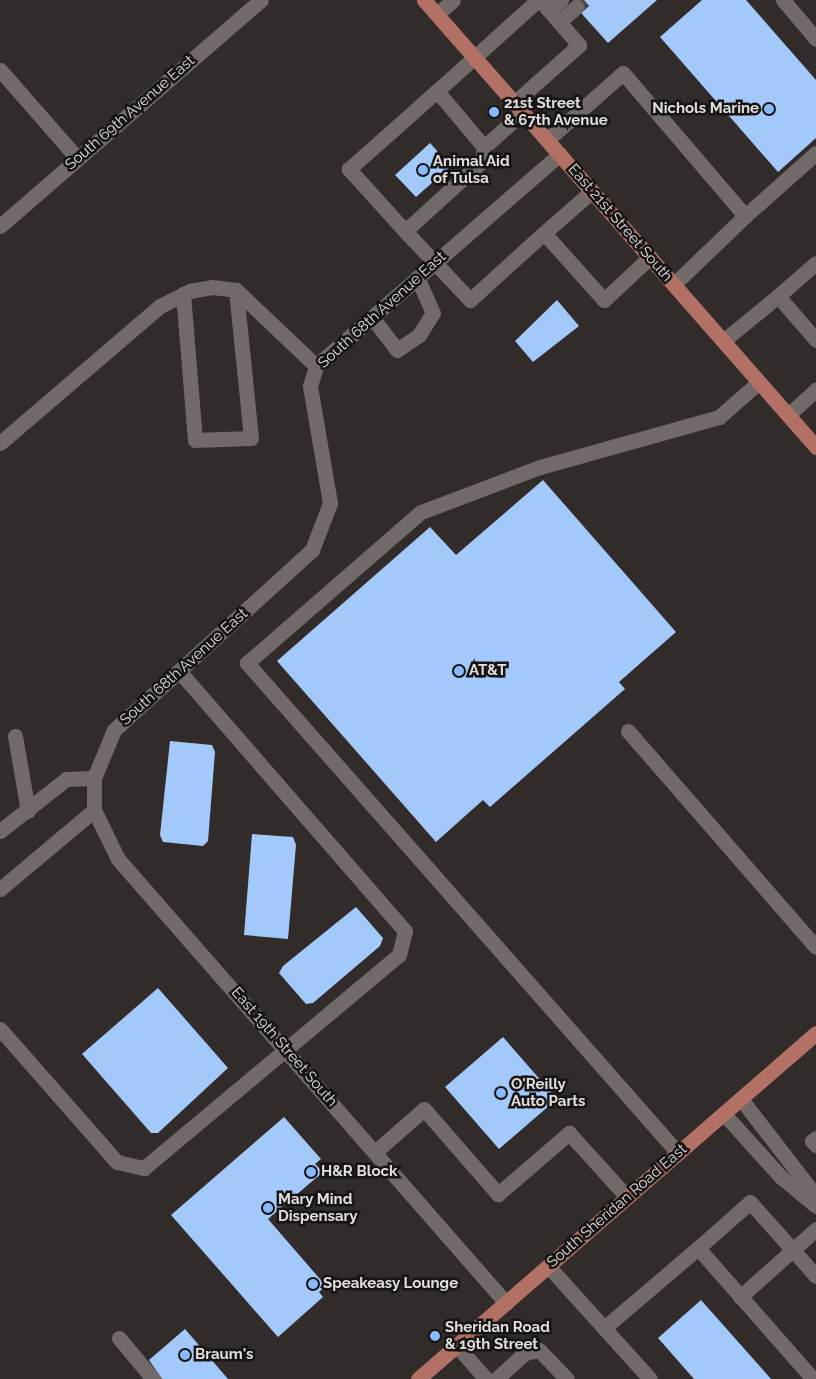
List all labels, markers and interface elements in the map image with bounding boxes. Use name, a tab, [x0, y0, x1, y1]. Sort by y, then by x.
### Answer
street label: South 69th Avenue East	[61, 52, 199, 174]
place label: 21st Street & 67th Avenue	[504, 94, 608, 129]
place label: Nichols Marine	[652, 100, 759, 118]
marker: Nichols Marine	[763, 103, 775, 115]
marker: 21st Street & 67th Avenue	[488, 106, 500, 118]
place label: Animal Aid of Tulsa	[433, 152, 510, 187]
street label: East 21st Street South	[564, 161, 676, 285]
marker: Animal Aid of Tulsa	[417, 164, 429, 176]
street label: South 68th Avenue East	[314, 248, 450, 372]
street label: South 68th Avenue East	[116, 605, 252, 729]
place label: AT&T	[469, 662, 506, 680]
marker: AT&T	[453, 665, 465, 677]
street label: East 19th Street South	[227, 984, 341, 1110]
place label: O'Reilly Auto Parts	[511, 1075, 585, 1110]
marker: O'Reilly Auto Parts	[495, 1087, 507, 1099]
street label: South Sheridan Road East	[543, 1140, 691, 1272]
place label: H&R Block	[321, 1163, 397, 1181]
marker: H&R Block	[305, 1166, 317, 1178]
place label: Mary Mind Dispensary	[278, 1190, 358, 1225]
marker: Mary Mind Dispensary	[262, 1202, 274, 1214]
place label: Speakeasy Lounge	[323, 1275, 458, 1293]
marker: Speakeasy Lounge	[307, 1278, 319, 1290]
place label: Sheridan Road & 19th Street	[445, 1318, 550, 1353]
marker: Sheridan Road & 19th Street	[429, 1330, 441, 1342]
place label: Braum's	[195, 1346, 253, 1364]
marker: Braum's	[179, 1349, 191, 1361]

